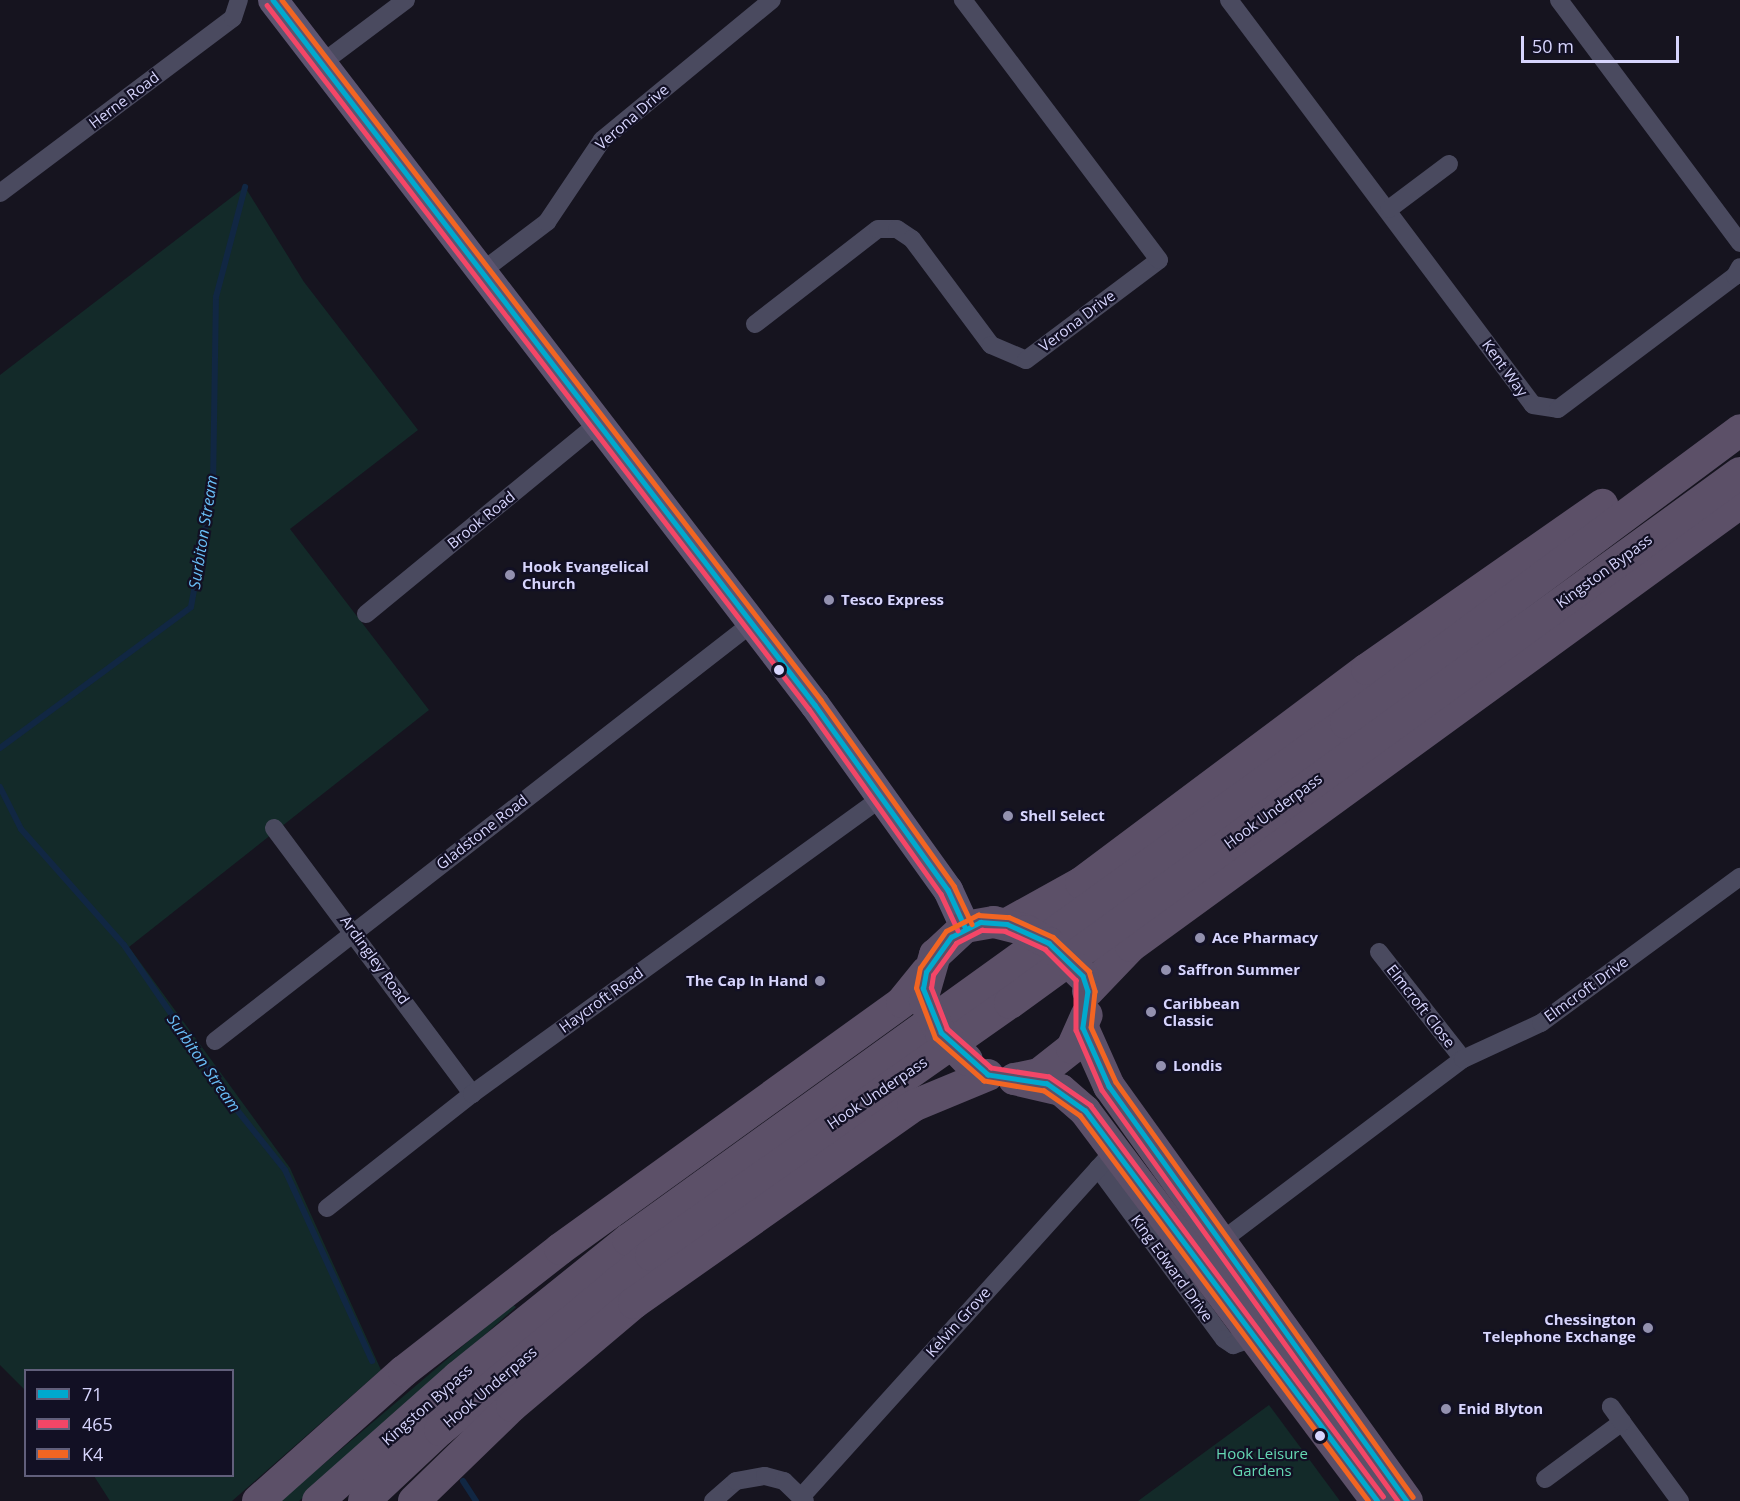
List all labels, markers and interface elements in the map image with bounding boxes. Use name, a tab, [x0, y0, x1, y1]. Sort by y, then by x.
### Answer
scale bar	[1524, 24, 1682, 62]
text: 50 m	[1532, 34, 1574, 58]
street label: Herne Road	[85, 68, 163, 132]
street label: Verona Drive	[592, 80, 672, 154]
street label: Verona Drive	[1035, 287, 1119, 355]
street label: Kent Way	[1478, 336, 1532, 400]
water label: Surbiton Stream	[185, 474, 221, 590]
street label: Brook Road	[444, 487, 518, 553]
street label: Kingston Bypass	[1553, 530, 1655, 612]
place label: Hook Evangelical Church	[522, 557, 649, 592]
marker: Hook Evangelical Church	[503, 568, 517, 582]
place label: Tesco Express	[841, 591, 944, 609]
marker: Tesco Express	[822, 593, 836, 607]
unlabelled marker	[773, 664, 785, 676]
street label: Hook Underpass	[1221, 769, 1325, 853]
street label: Gladstone Road	[433, 791, 531, 873]
place label: Shell Select	[1020, 807, 1105, 825]
marker: Shell Select	[1001, 809, 1015, 823]
street label: Ardingley Road	[337, 912, 413, 1008]
place label: Ace Pharmacy	[1212, 929, 1318, 947]
marker: Ace Pharmacy	[1193, 931, 1207, 945]
street label: Elmcroft Drive	[1541, 953, 1631, 1025]
place label: Saffron Summer	[1178, 961, 1300, 979]
street label: Elmcroft Close	[1383, 961, 1459, 1051]
marker: Saffron Summer	[1159, 963, 1173, 977]
street label: Haycroft Road	[556, 964, 646, 1036]
place label: The Cap In Hand	[686, 972, 808, 990]
marker: The Cap In Hand	[813, 974, 827, 988]
place label: Caribbean Classic	[1163, 994, 1240, 1029]
marker: Caribbean Classic	[1144, 1005, 1158, 1019]
water label: Surbiton Stream	[163, 1010, 245, 1116]
street label: Hook Underpass	[824, 1053, 930, 1133]
place label: Londis	[1173, 1057, 1222, 1075]
marker: Londis	[1154, 1059, 1168, 1073]
street label: King Edward Drive	[1127, 1211, 1217, 1325]
street label: Kelvin Grove	[922, 1283, 994, 1361]
place label: Chessington Telephone Exchange	[1483, 1310, 1636, 1345]
marker: Chessington Telephone Exchange	[1641, 1321, 1655, 1335]
street label: Hook Underpass	[440, 1343, 540, 1431]
street label: Kingston Bypass	[378, 1361, 476, 1449]
legend	[24, 1369, 234, 1477]
text: 71	[82, 1382, 103, 1406]
place label: Enid Blyton	[1458, 1400, 1543, 1418]
marker: Enid Blyton	[1439, 1402, 1453, 1416]
text: 465	[82, 1412, 113, 1436]
unlabelled marker	[1314, 1430, 1326, 1442]
text: K4	[82, 1442, 103, 1466]
park label: Hook Leisure Gardens	[1216, 1444, 1308, 1479]

